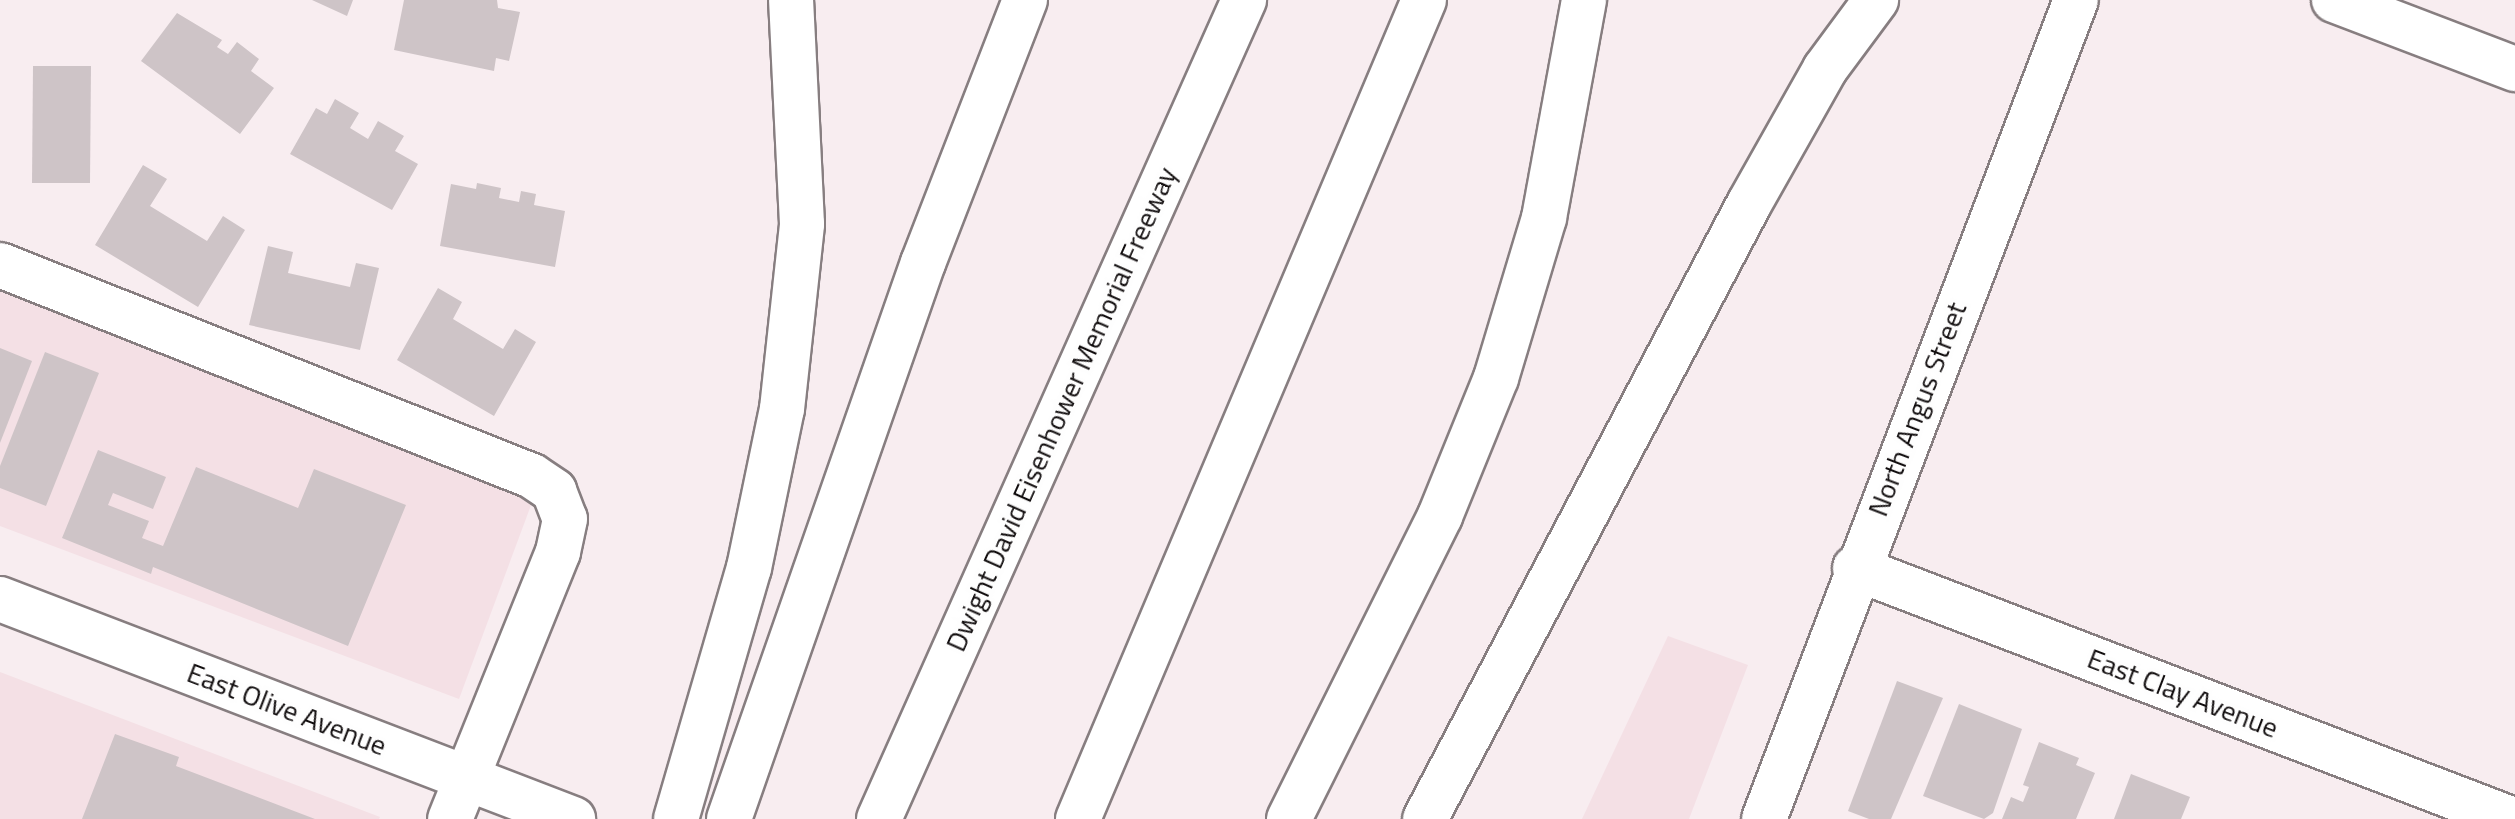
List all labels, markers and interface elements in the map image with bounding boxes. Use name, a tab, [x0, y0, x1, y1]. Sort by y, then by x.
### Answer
street label: Dwight David Eisenhower Memorial Freeway	[939, 162, 1183, 656]
street label: North Angus Street	[1861, 297, 1973, 521]
street label: East Clay Avenue	[2083, 641, 2283, 745]
street label: East Olive Avenue	[183, 656, 391, 762]

